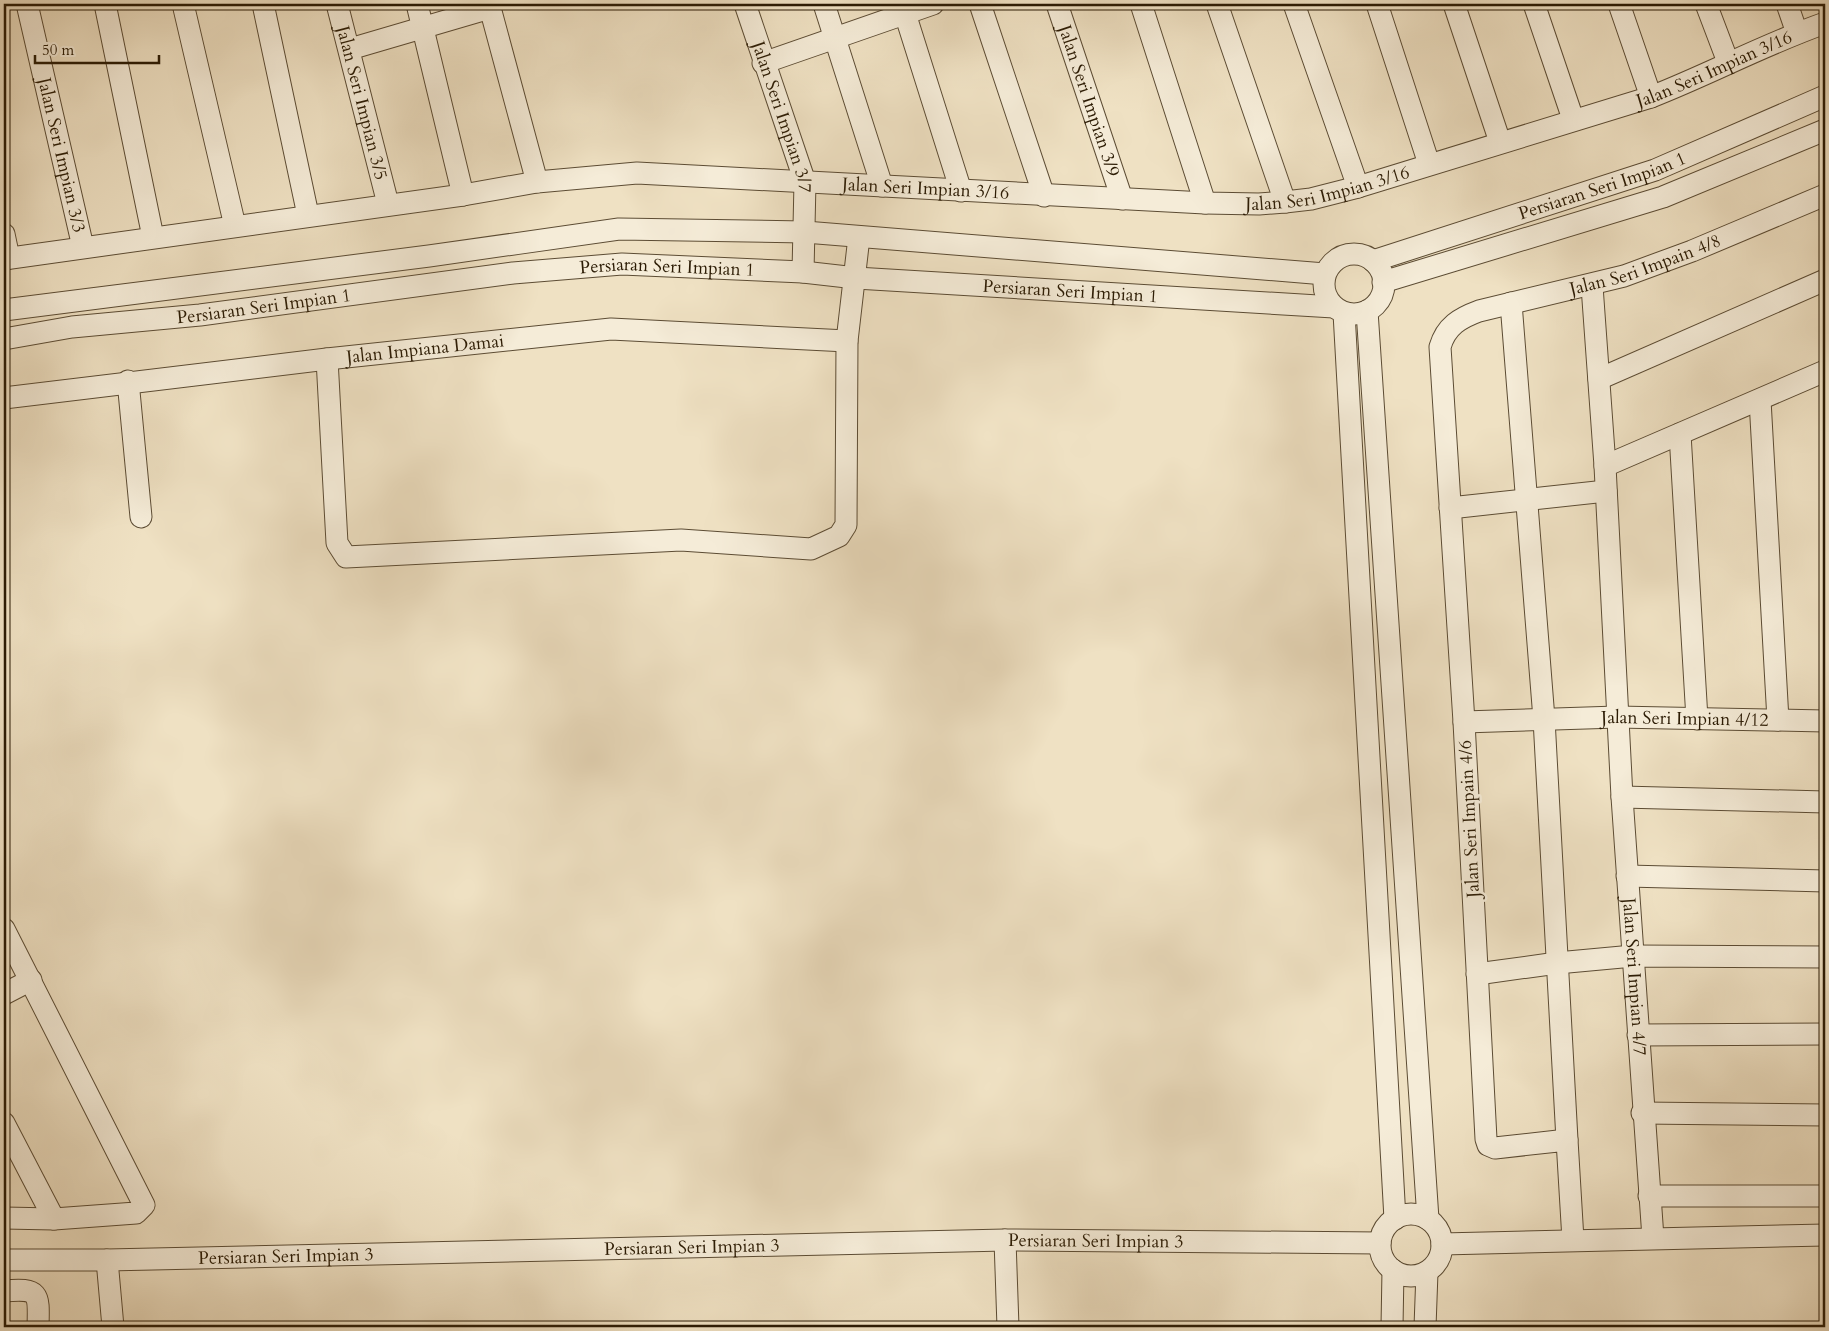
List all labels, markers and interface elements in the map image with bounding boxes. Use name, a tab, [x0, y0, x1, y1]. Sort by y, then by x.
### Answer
street label: Jalan Seri Impian 3/9	[1051, 19, 1126, 180]
street label: Jalan Seri Impian 3/5	[329, 20, 393, 183]
street label: Jalan Seri Impian 3/16	[1630, 25, 1796, 115]
scale bar	[35, 32, 159, 64]
street label: Jalan Seri Impian 3/7	[744, 35, 817, 193]
text: 50 m	[42, 40, 74, 60]
street label: Jalan Seri Impian 3/3	[31, 72, 91, 235]
street label: Persiaran Seri Impian 1	[1515, 146, 1690, 226]
street label: Jalan Seri Impian 3/16	[1242, 160, 1413, 217]
street label: Jalan Seri Impian 3/16	[838, 172, 1010, 206]
street label: Jalan Seri Impain 4/8	[1564, 228, 1725, 302]
street label: Persiaran Seri Impian 1	[579, 252, 755, 283]
street label: Persiaran Seri Impian 1	[982, 274, 1159, 309]
street label: Persiaran Seri Impian 1	[176, 283, 353, 330]
street label: Jalan Impiana Damai	[342, 328, 505, 370]
street label: Jalan Seri Impian 4/12	[1598, 705, 1769, 733]
street label: Jalan Seri Impain 4/6	[1453, 739, 1486, 902]
street label: Jalan Seri Impian 4/7	[1616, 894, 1652, 1056]
street label: Persiaran Seri Impian 3	[1008, 1228, 1184, 1254]
street label: Persiaran Seri Impian 3	[604, 1233, 780, 1262]
street label: Persiaran Seri Impian 3	[198, 1242, 374, 1271]

